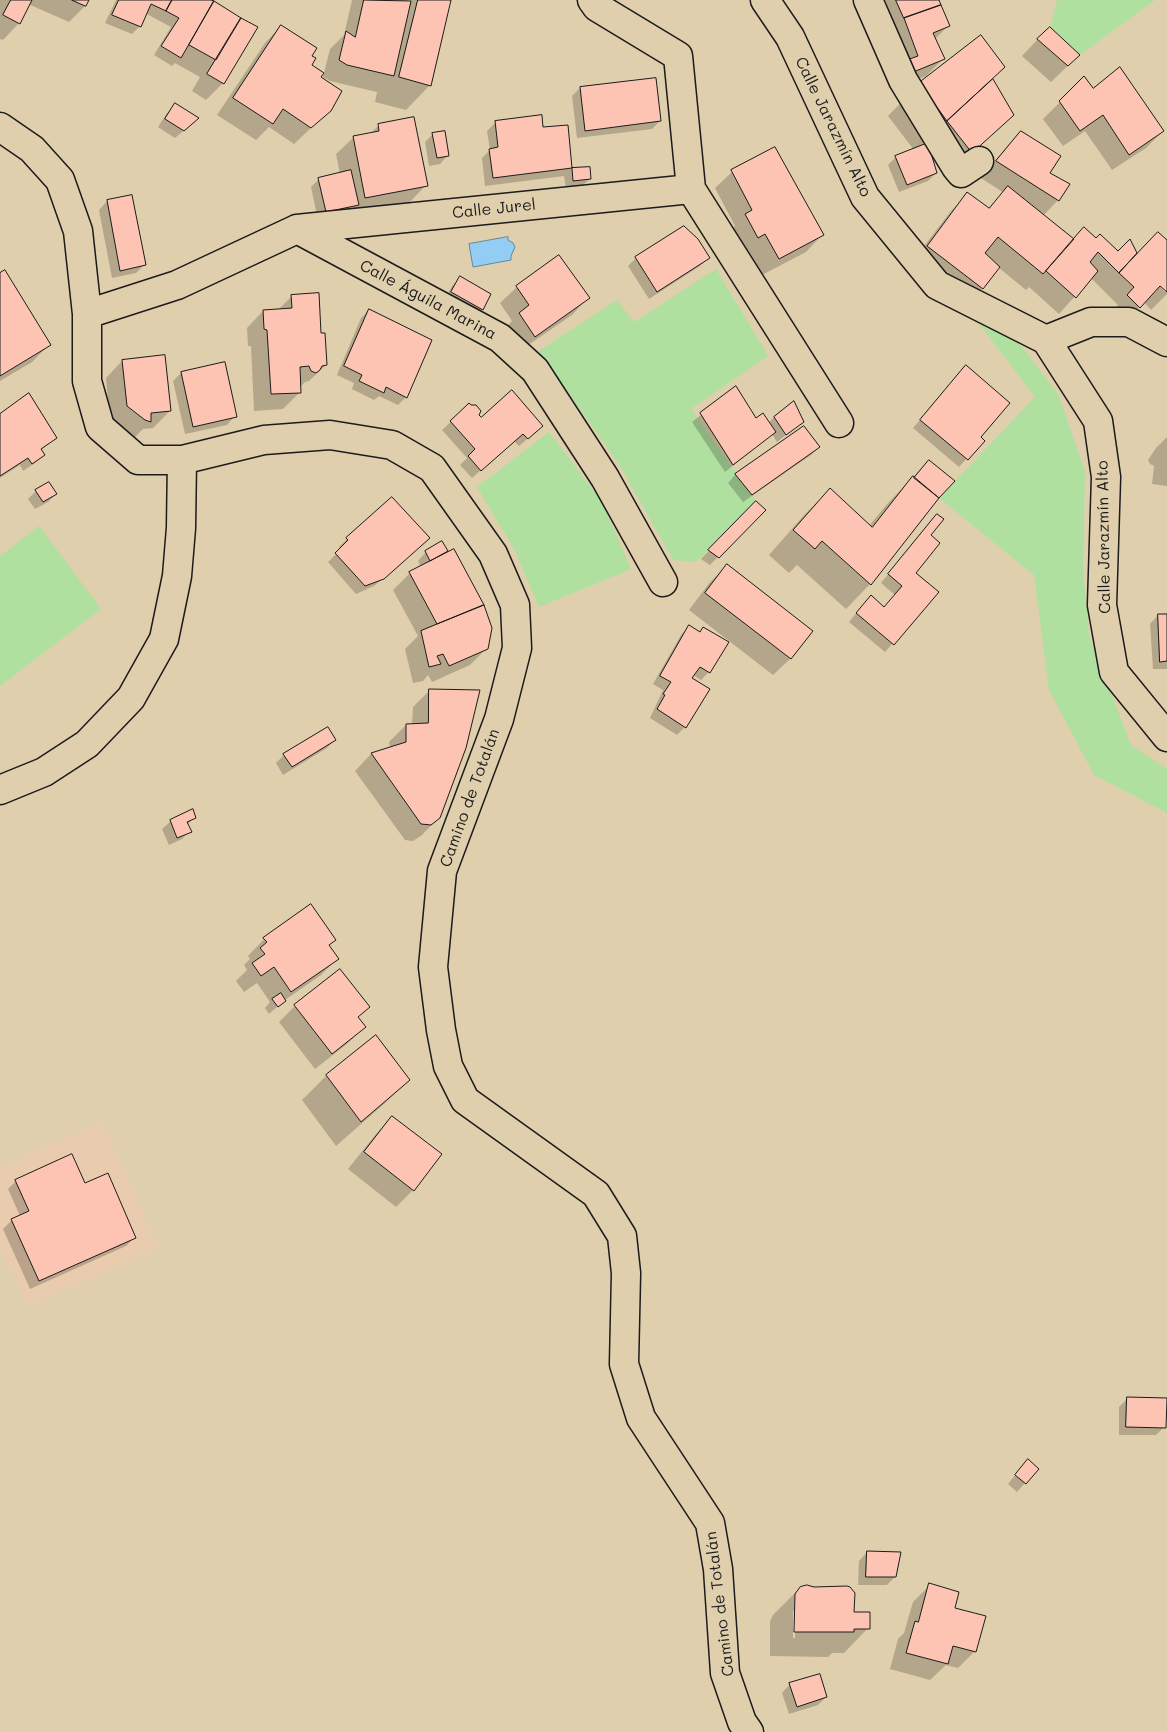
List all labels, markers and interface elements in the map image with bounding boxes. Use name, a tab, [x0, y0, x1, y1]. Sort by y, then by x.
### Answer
street label: Calle Jarazmín Alto	[791, 54, 875, 200]
street label: Calle Jurel	[451, 195, 537, 223]
street label: Calle Águila Marina	[356, 256, 500, 344]
street label: Calle Jarazmín Alto	[1093, 460, 1115, 614]
street label: Camino de Totalán	[436, 726, 504, 870]
street label: Camino de Totalán	[702, 1530, 738, 1678]

